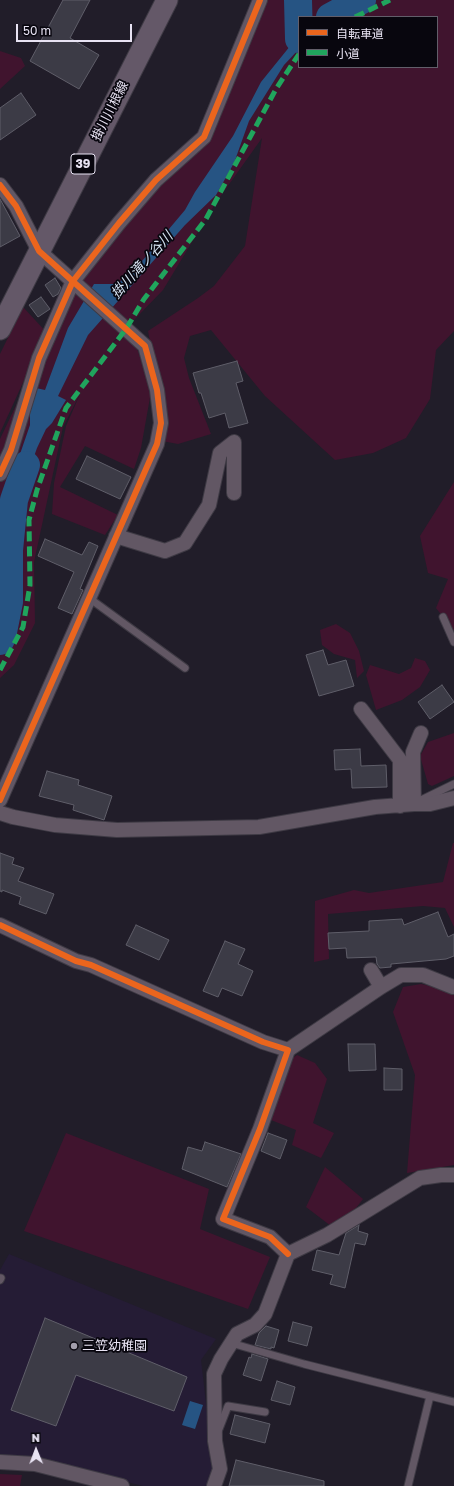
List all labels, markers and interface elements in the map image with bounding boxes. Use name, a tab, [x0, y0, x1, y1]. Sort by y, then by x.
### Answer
scale bar	[18, 16, 134, 42]
legend	[298, 16, 438, 68]
text: 50 m	[23, 23, 51, 38]
text: 自転車道	[336, 26, 384, 41]
text: 小道	[336, 46, 360, 61]
street label: 掛川川根線	[88, 79, 132, 143]
road number: 39	[71, 154, 95, 174]
water label: 掛川滝ノ谷川	[108, 228, 176, 302]
place label: 三笠幼稚園	[82, 1338, 147, 1354]
marker: 三笠幼稚園	[69, 1341, 79, 1351]
north arrow	[16, 1430, 56, 1470]
text: N	[31, 1431, 40, 1444]

